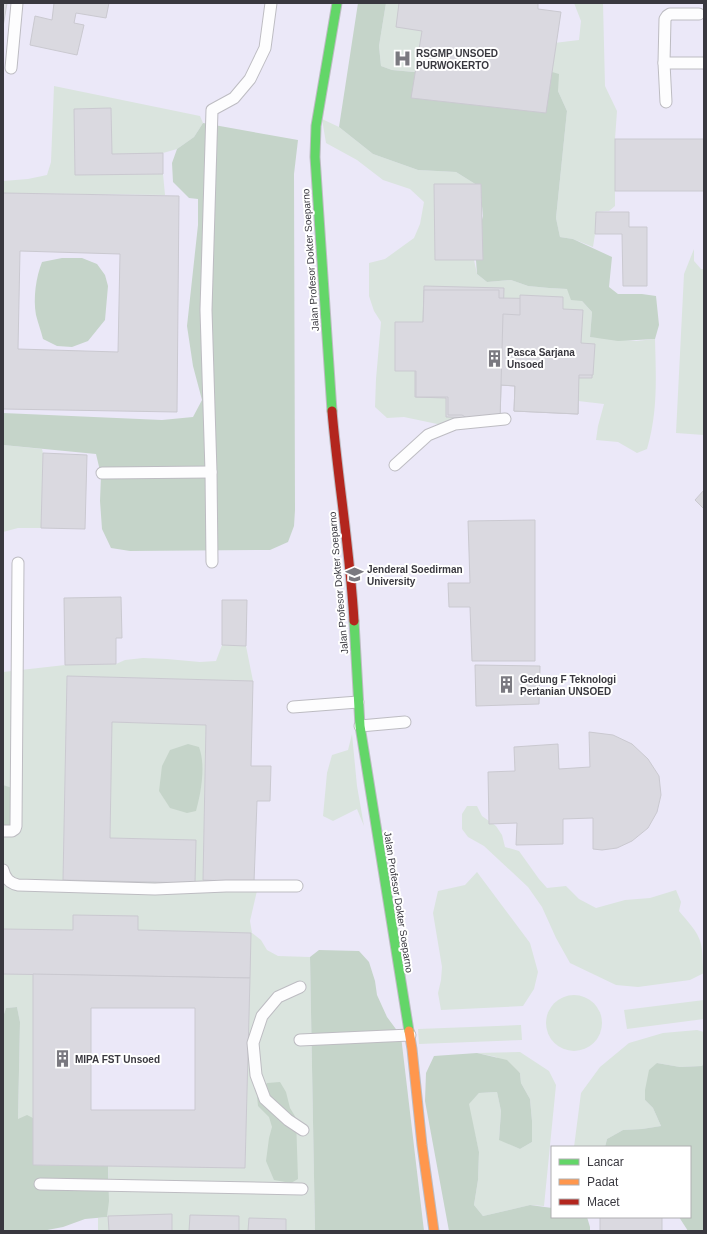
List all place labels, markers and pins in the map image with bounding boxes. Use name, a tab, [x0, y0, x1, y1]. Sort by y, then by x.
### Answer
place label: RSGMP UNSOED PURWOKERTO	[416, 48, 498, 71]
hospital icon: RSGMP UNSOED PURWOKERTO	[393, 49, 413, 69]
place label: Pasca Sarjana Unsoed	[507, 347, 575, 370]
building icon: Pasca Sarjana Unsoed	[484, 348, 504, 368]
place label: Jenderal Soedirman University	[367, 564, 463, 587]
school or university icon: Jenderal Soedirman University	[344, 565, 364, 585]
place label: Gedung F Teknologi Pertanian UNSOED	[520, 674, 616, 697]
building icon: Gedung F Teknologi Pertanian UNSOED	[497, 675, 517, 695]
building icon: MIPA FST Unsoed	[52, 1049, 72, 1069]
place label: MIPA FST Unsoed	[75, 1054, 160, 1065]

